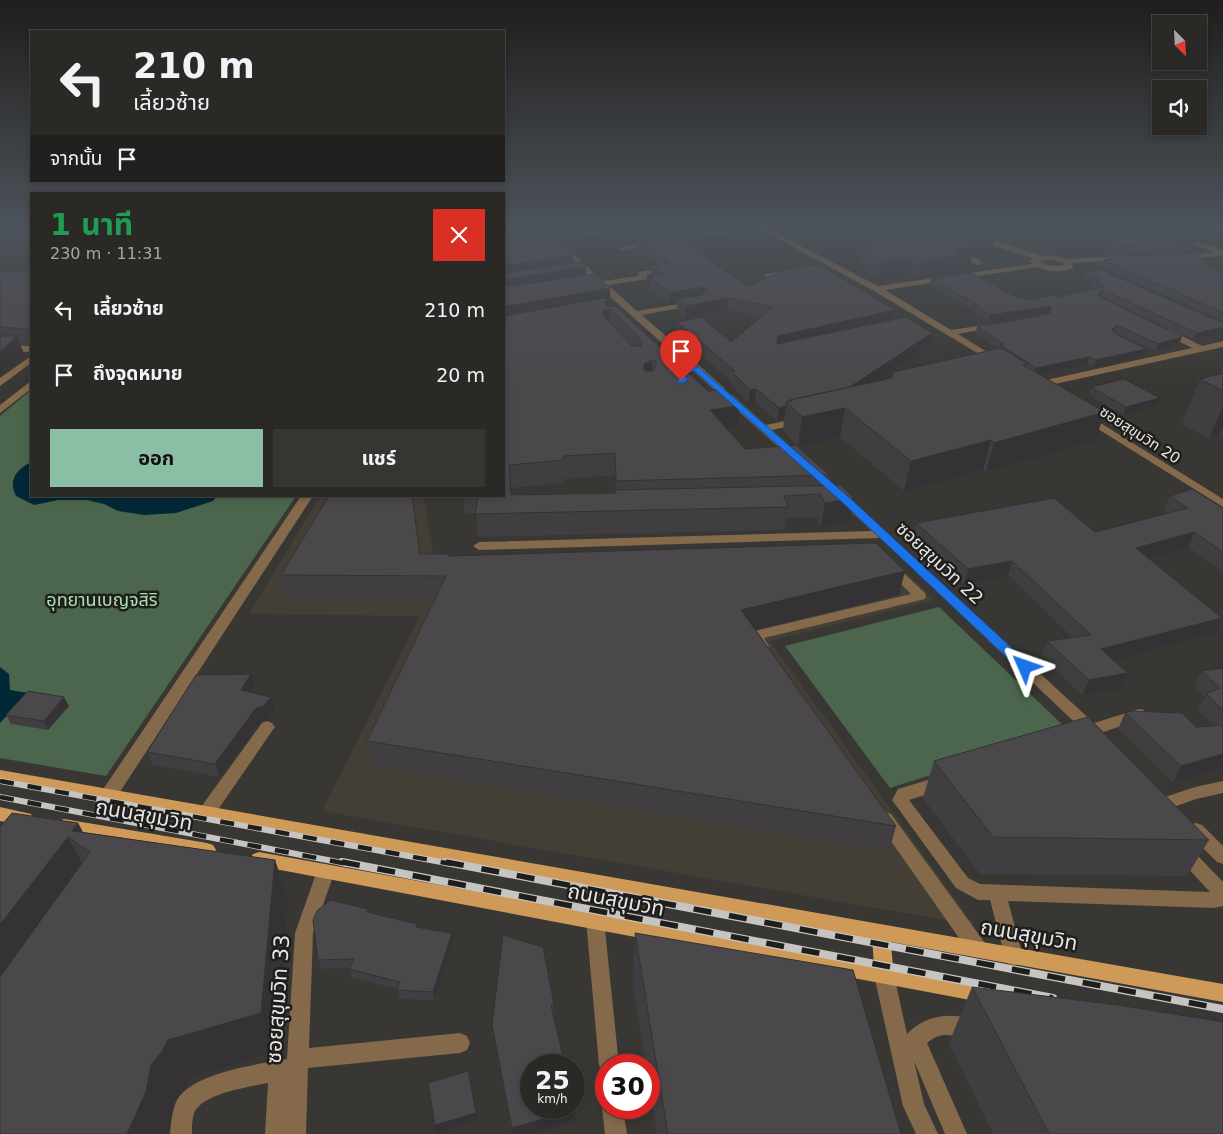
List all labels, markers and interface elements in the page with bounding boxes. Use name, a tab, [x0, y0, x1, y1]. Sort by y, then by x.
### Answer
north arrow	[1152, 15, 1208, 70]
map controls	[1152, 15, 1207, 135]
text: 210 m	[133, 46, 255, 86]
icon: left	[50, 50, 115, 115]
button: sound	[1152, 80, 1207, 135]
text: เลี้ยวซ้าย	[133, 90, 210, 115]
icon: arrive	[113, 145, 141, 173]
text: จากนั้น	[50, 147, 103, 169]
text: 1 นาที	[50, 207, 133, 242]
button: close	[433, 209, 485, 261]
text: 230 m · 11:31	[50, 244, 163, 263]
icon: left	[50, 296, 78, 324]
text: เลี้ยวซ้าย	[93, 297, 164, 319]
text: 210 m	[424, 299, 485, 321]
pin	[660, 330, 702, 381]
icon: arrive	[667, 337, 695, 365]
icon: arrive	[50, 361, 78, 389]
text: ถึงจุดหมาย	[93, 362, 183, 384]
text: 20 m	[436, 364, 485, 386]
street label: ซอยสุขุมวิท 20	[1096, 402, 1184, 468]
button: ออก	[50, 429, 263, 487]
button: แชร์	[273, 429, 485, 487]
street label: ซอยสุขุมวิท 22	[892, 518, 988, 609]
park label: อุทยานเบญจสิริ	[46, 589, 158, 611]
position arrow	[998, 640, 1050, 692]
street label: ถนนสุขุมวิท	[94, 795, 194, 836]
street label: ถนนสุขุมวิท	[565, 879, 666, 922]
street label: ถนนสุขุมวิท	[979, 915, 1079, 956]
street label: ซอยสุขุมวิท 33	[262, 934, 295, 1064]
speed limit sign: 30	[595, 1054, 660, 1119]
text: 25	[535, 1066, 570, 1095]
text: km/h	[537, 1092, 568, 1106]

